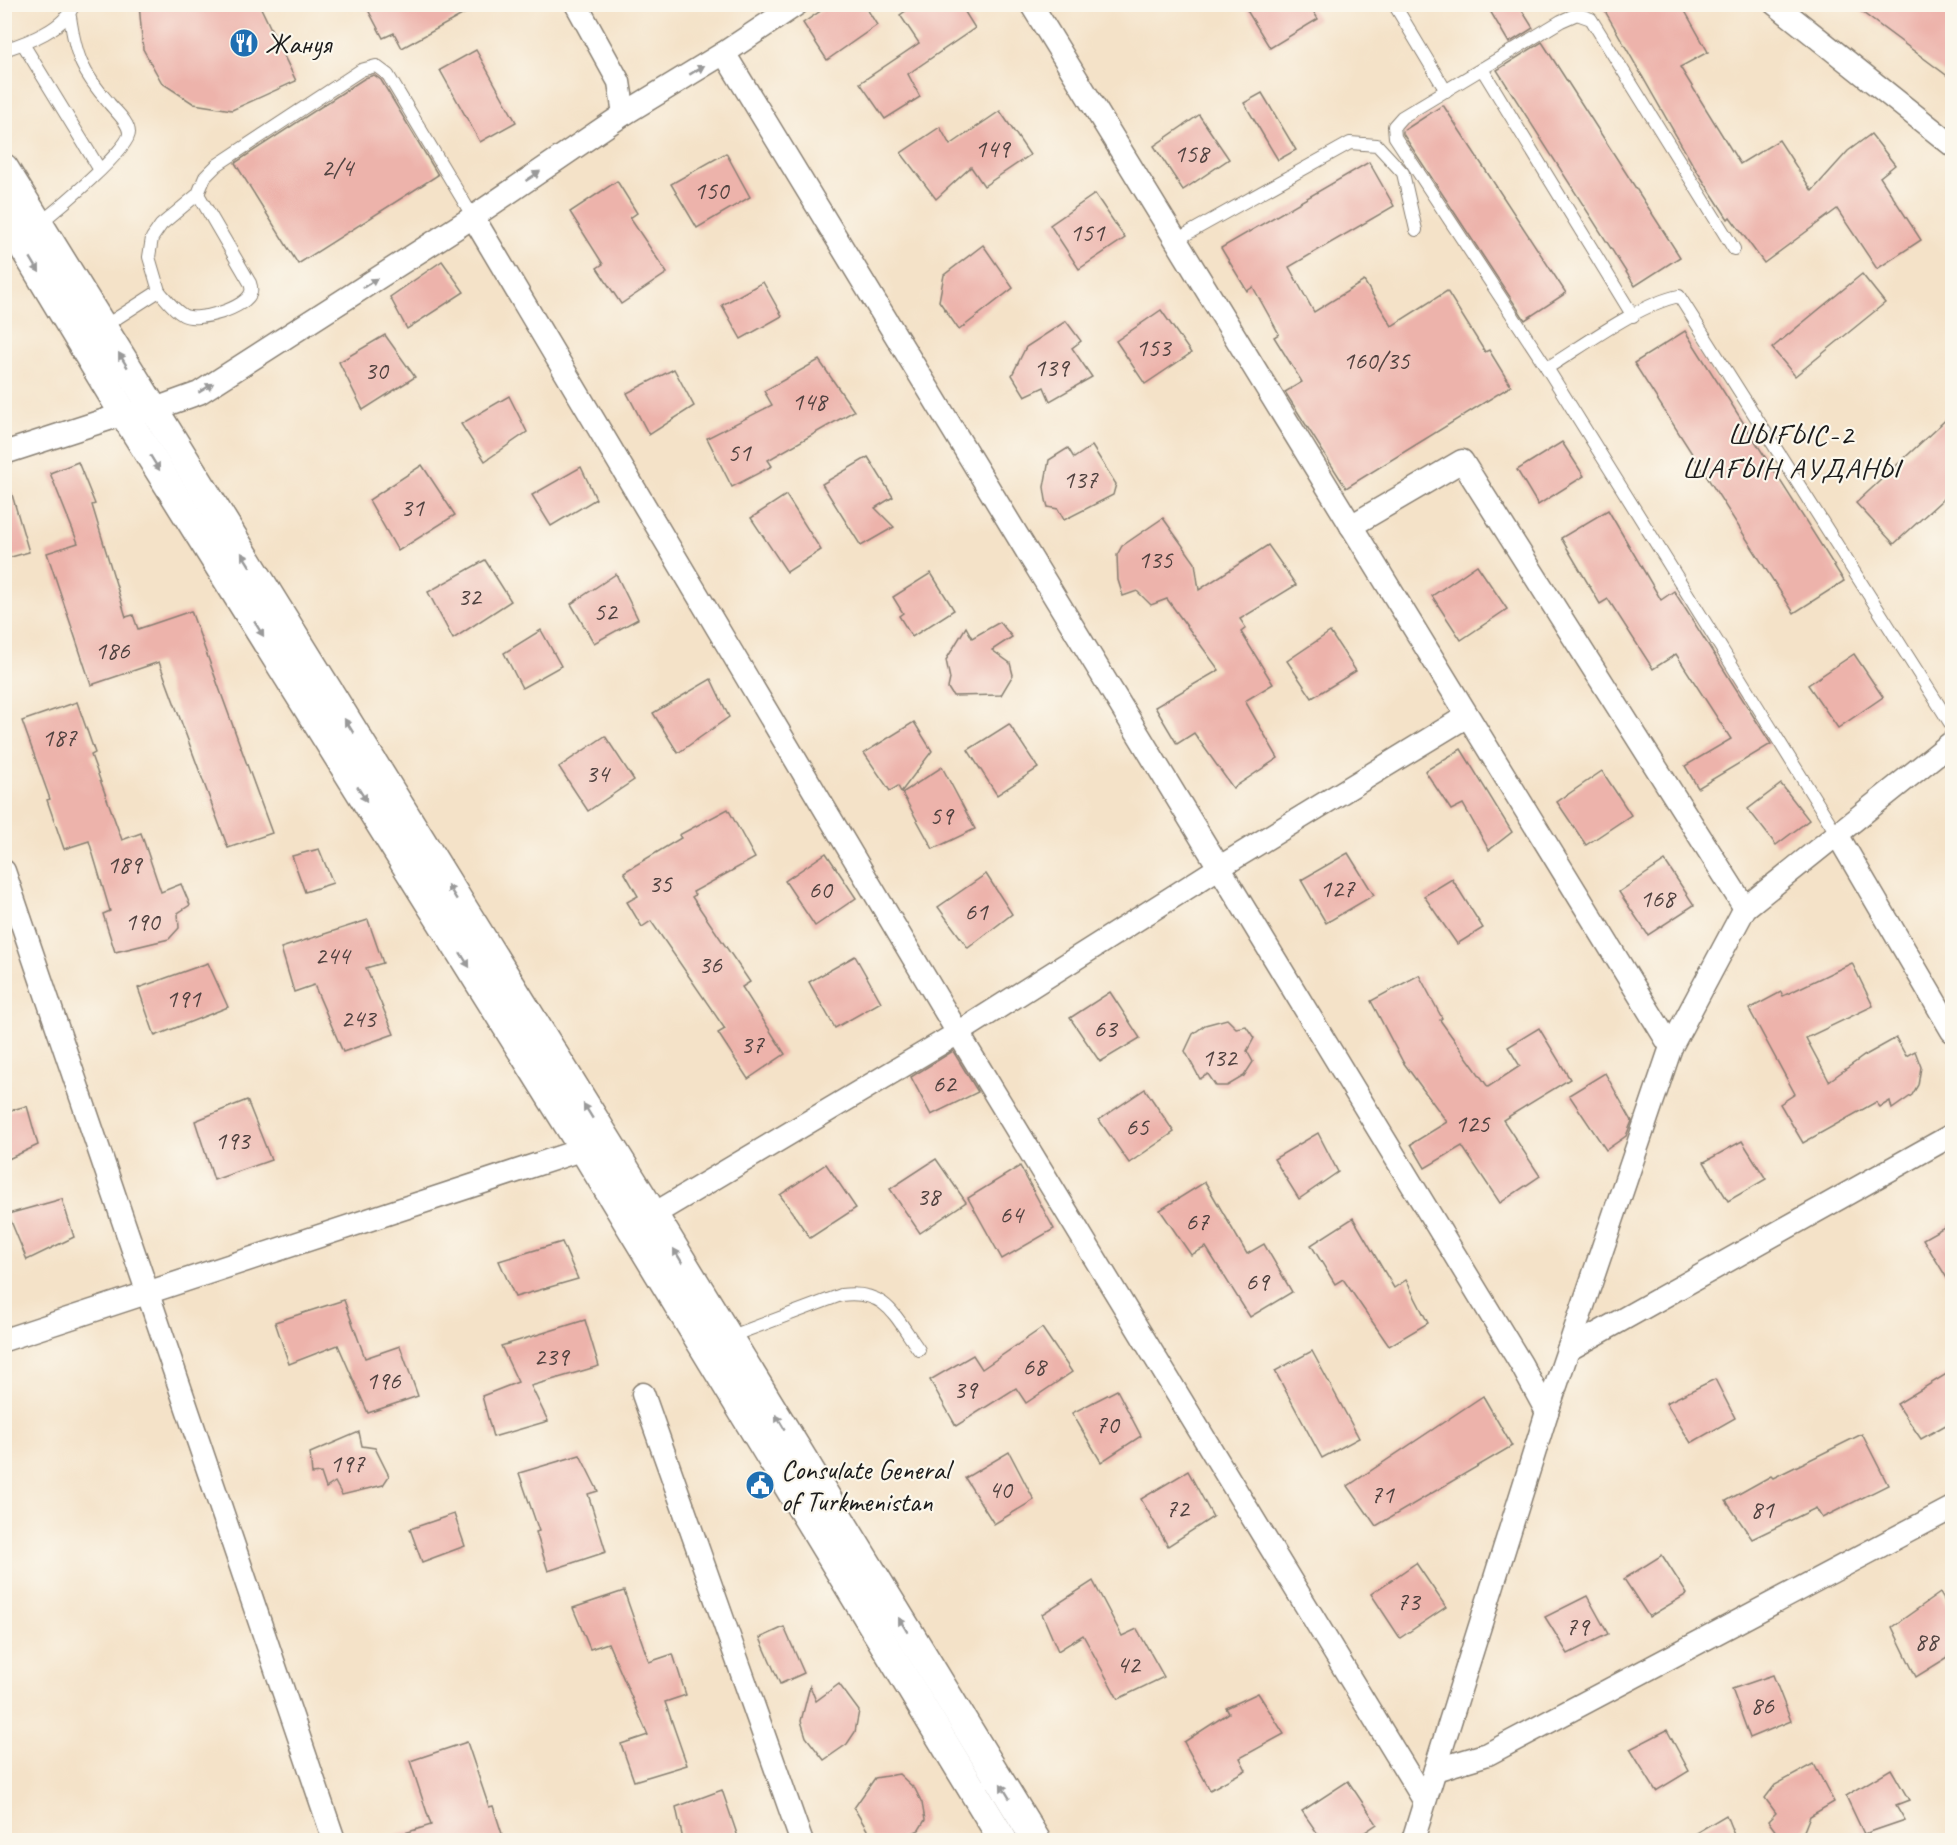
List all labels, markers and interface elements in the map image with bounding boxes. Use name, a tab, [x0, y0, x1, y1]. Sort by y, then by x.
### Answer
place label: Жануя	[265, 26, 333, 61]
restaurant icon: Жануя	[228, 27, 260, 59]
one-way arrow	[689, 64, 705, 75]
house number: 149	[974, 132, 1012, 165]
house number: 158	[1173, 137, 1211, 170]
house number: 2/4	[321, 151, 355, 184]
one-way arrow	[525, 170, 542, 181]
house number: 150	[693, 174, 731, 207]
house number: 151	[1069, 216, 1106, 249]
one-way arrow	[29, 257, 40, 273]
one-way arrow	[362, 277, 379, 288]
house number: 153	[1135, 331, 1173, 364]
house number: 160/35	[1342, 344, 1411, 377]
house number: 139	[1033, 351, 1071, 384]
one-way arrow	[117, 352, 128, 368]
house number: 30	[364, 354, 390, 387]
one-way arrow	[198, 382, 214, 393]
house number: 148	[791, 385, 829, 418]
district label: ШЫҒЫС-2 ШАҒЫН АУДАНЫ	[1682, 415, 1904, 487]
house number: 51	[727, 436, 752, 469]
one-way arrow	[150, 455, 161, 472]
house number: 137	[1062, 463, 1099, 496]
house number: 31	[400, 491, 425, 524]
house number: 135	[1137, 543, 1174, 576]
one-way arrow	[240, 553, 252, 569]
house number: 32	[457, 580, 483, 613]
house number: 52	[593, 595, 619, 628]
one-way arrow	[253, 621, 264, 637]
house number: 186	[94, 634, 131, 667]
one-way arrow	[344, 718, 355, 734]
house number: 187	[41, 721, 78, 754]
house number: 34	[585, 757, 611, 790]
one-way arrow	[356, 786, 367, 802]
house number: 59	[929, 799, 955, 832]
house number: 189	[106, 848, 144, 881]
house number: 35	[648, 867, 673, 900]
house number: 127	[1319, 872, 1356, 905]
house number: 60	[808, 873, 834, 906]
house number: 168	[1639, 882, 1677, 915]
one-way arrow	[447, 884, 458, 900]
house number: 61	[964, 895, 989, 928]
house number: 190	[124, 905, 162, 938]
house number: 244	[314, 939, 352, 972]
house number: 36	[698, 948, 723, 981]
one-way arrow	[460, 951, 471, 968]
house number: 191	[165, 982, 202, 1015]
house number: 243	[340, 1002, 378, 1035]
house number: 63	[1093, 1012, 1119, 1045]
house number: 37	[740, 1028, 765, 1061]
house number: 132	[1201, 1041, 1239, 1074]
house number: 62	[932, 1067, 958, 1100]
one-way arrow	[583, 1103, 594, 1119]
house number: 125	[1454, 1107, 1491, 1140]
house number: 65	[1125, 1110, 1150, 1143]
house number: 193	[214, 1124, 252, 1157]
house number: 38	[916, 1180, 942, 1213]
house number: 64	[999, 1198, 1025, 1231]
house number: 67	[1185, 1205, 1210, 1238]
one-way arrow	[673, 1248, 684, 1264]
house number: 69	[1245, 1265, 1271, 1298]
house number: 239	[533, 1340, 571, 1373]
house number: 68	[1022, 1350, 1048, 1383]
house number: 196	[365, 1364, 402, 1397]
house number: 39	[953, 1373, 979, 1406]
house number: 70	[1095, 1408, 1121, 1441]
one-way arrow	[774, 1414, 785, 1431]
house number: 197	[329, 1447, 366, 1480]
place label: Consulate General of Turkmenistan	[781, 1452, 955, 1519]
public building icon: Consulate General of Turkmenistan	[744, 1469, 776, 1501]
house number: 40	[988, 1473, 1014, 1506]
house number: 71	[1370, 1478, 1395, 1511]
house number: 72	[1165, 1492, 1191, 1525]
house number: 81	[1750, 1493, 1775, 1526]
house number: 73	[1396, 1585, 1422, 1618]
house number: 79	[1565, 1610, 1591, 1643]
one-way arrow	[897, 1617, 908, 1633]
house number: 88	[1914, 1625, 1940, 1658]
house number: 42	[1116, 1648, 1142, 1681]
house number: 86	[1750, 1689, 1775, 1722]
one-way arrow	[1000, 1783, 1011, 1799]

